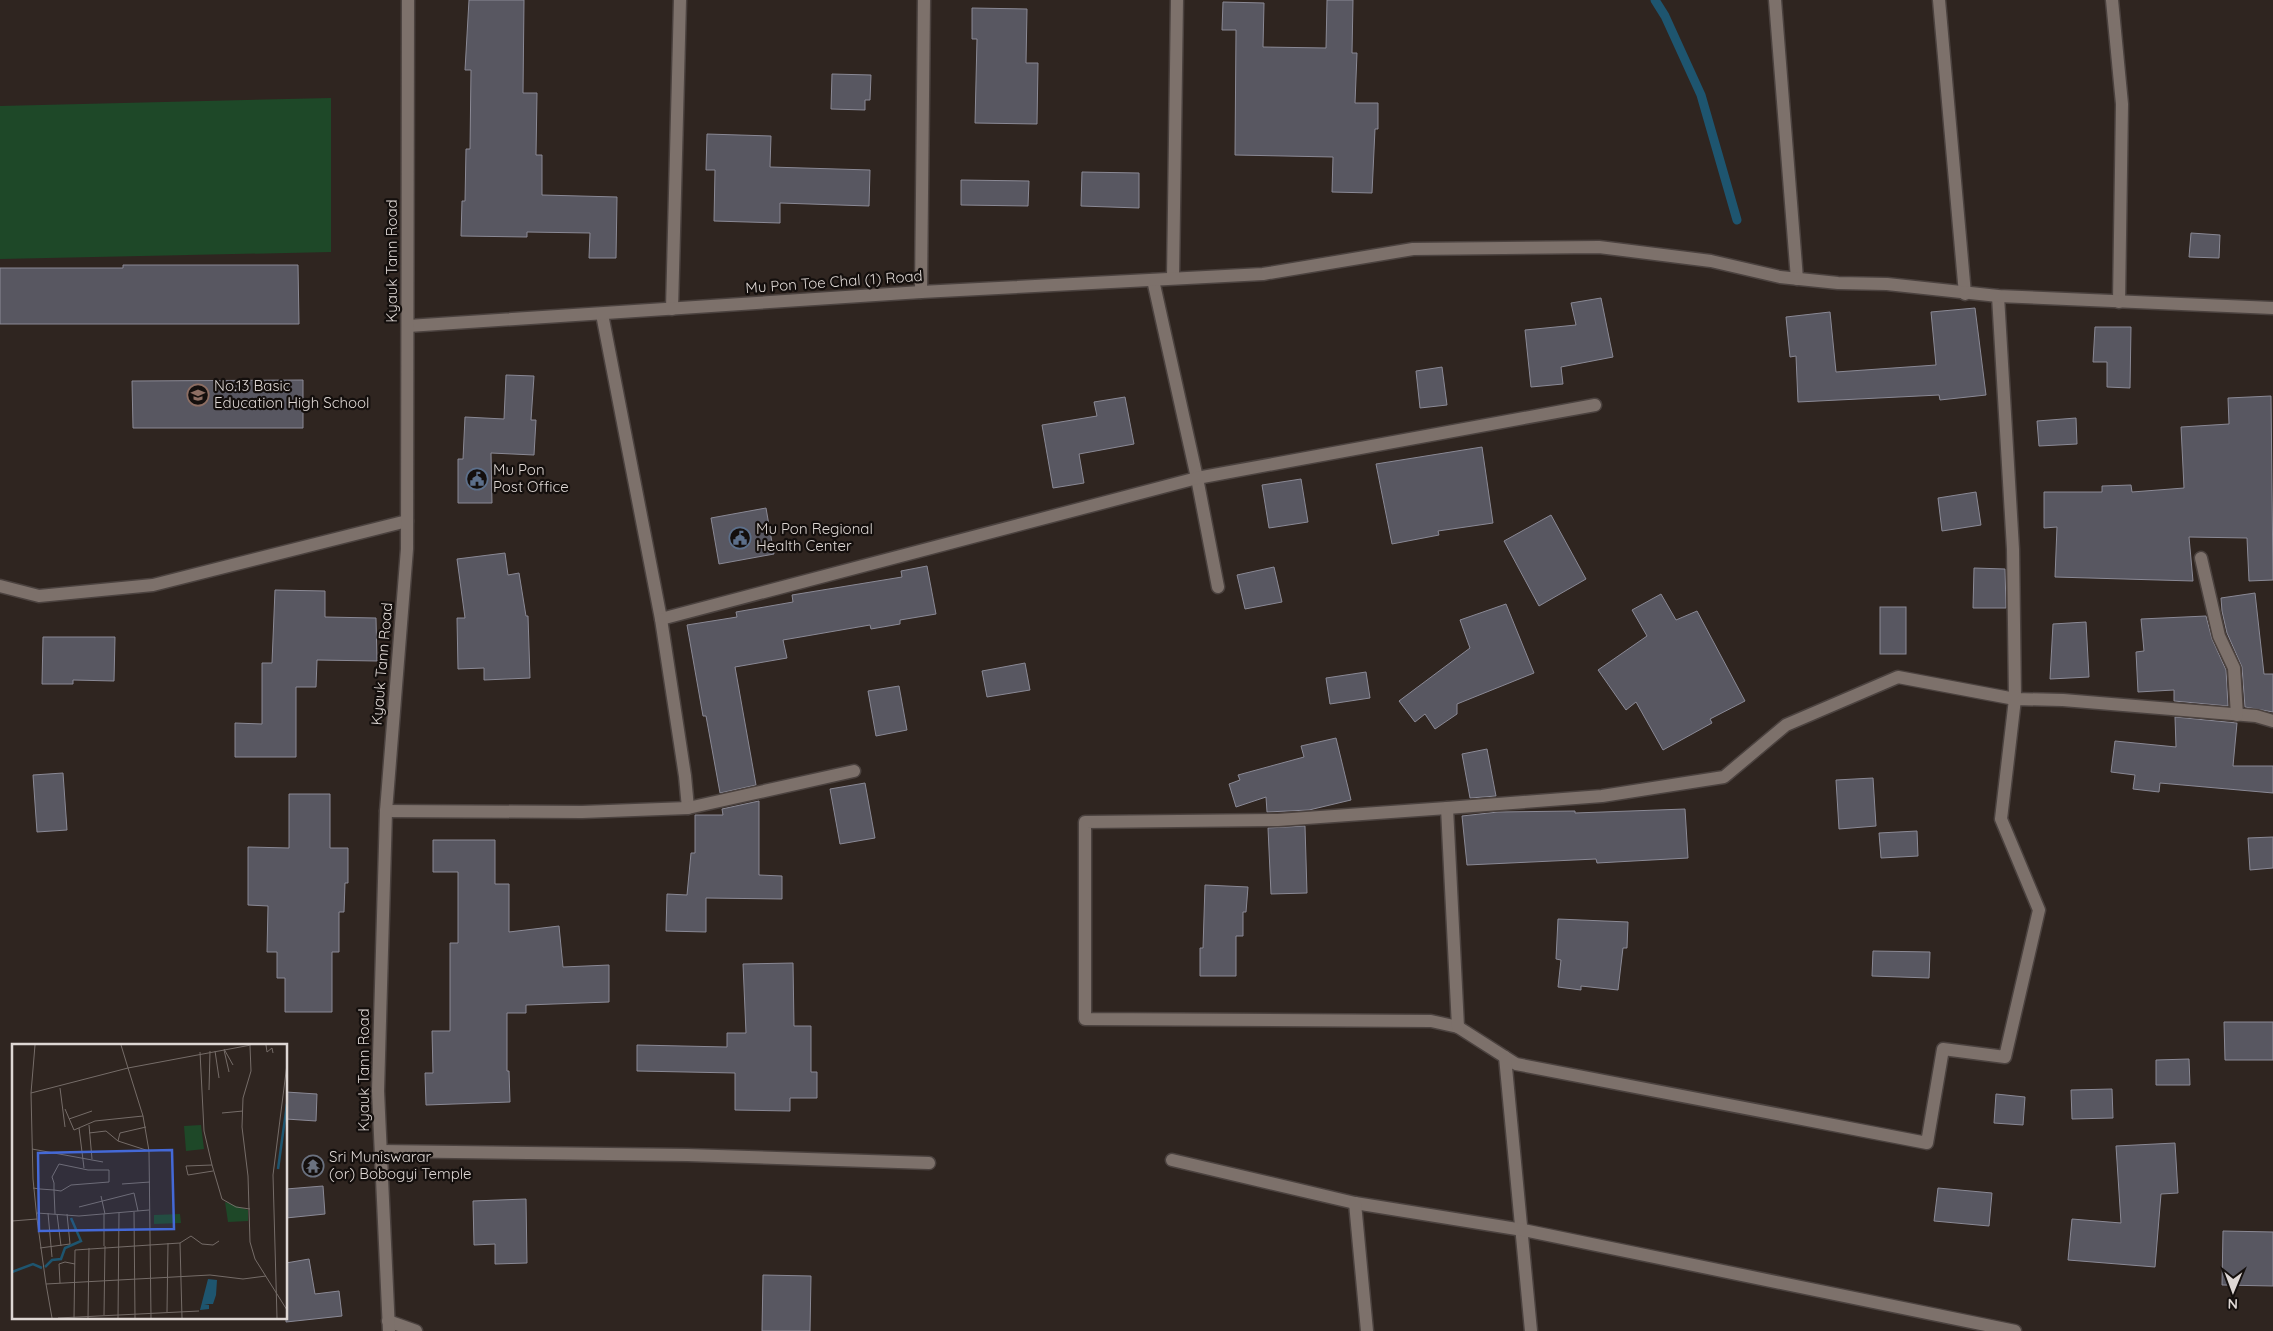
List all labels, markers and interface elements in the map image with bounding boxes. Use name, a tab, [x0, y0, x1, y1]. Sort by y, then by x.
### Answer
street label: Kyauk Tann Road	[382, 199, 401, 323]
street label: Mu Pon Toe Chal (1) Road	[745, 266, 923, 297]
place label: No.13 Basic Education High School	[214, 376, 370, 412]
school or university icon: No.13 Basic Education High School	[186, 383, 210, 407]
place label: Mu Pon Post Office	[493, 460, 569, 496]
public building icon: Mu Pon Post Office	[465, 467, 489, 491]
place label: Mu Pon Regional Health Center	[756, 519, 873, 555]
public building icon: Mu Pon Regional Health Center	[728, 526, 752, 550]
street label: Kyauk Tann Road	[367, 602, 396, 726]
street label: Kyauk Tann Road	[354, 1008, 373, 1132]
inset map	[12, 1044, 288, 1318]
place label: Sri Muniswarar (or) Bobogyi Temple	[329, 1147, 472, 1183]
temple icon: Sri Muniswarar (or) Bobogyi Temple	[301, 1154, 325, 1178]
north arrow	[2208, 1266, 2258, 1316]
text: N	[2227, 1295, 2238, 1313]

